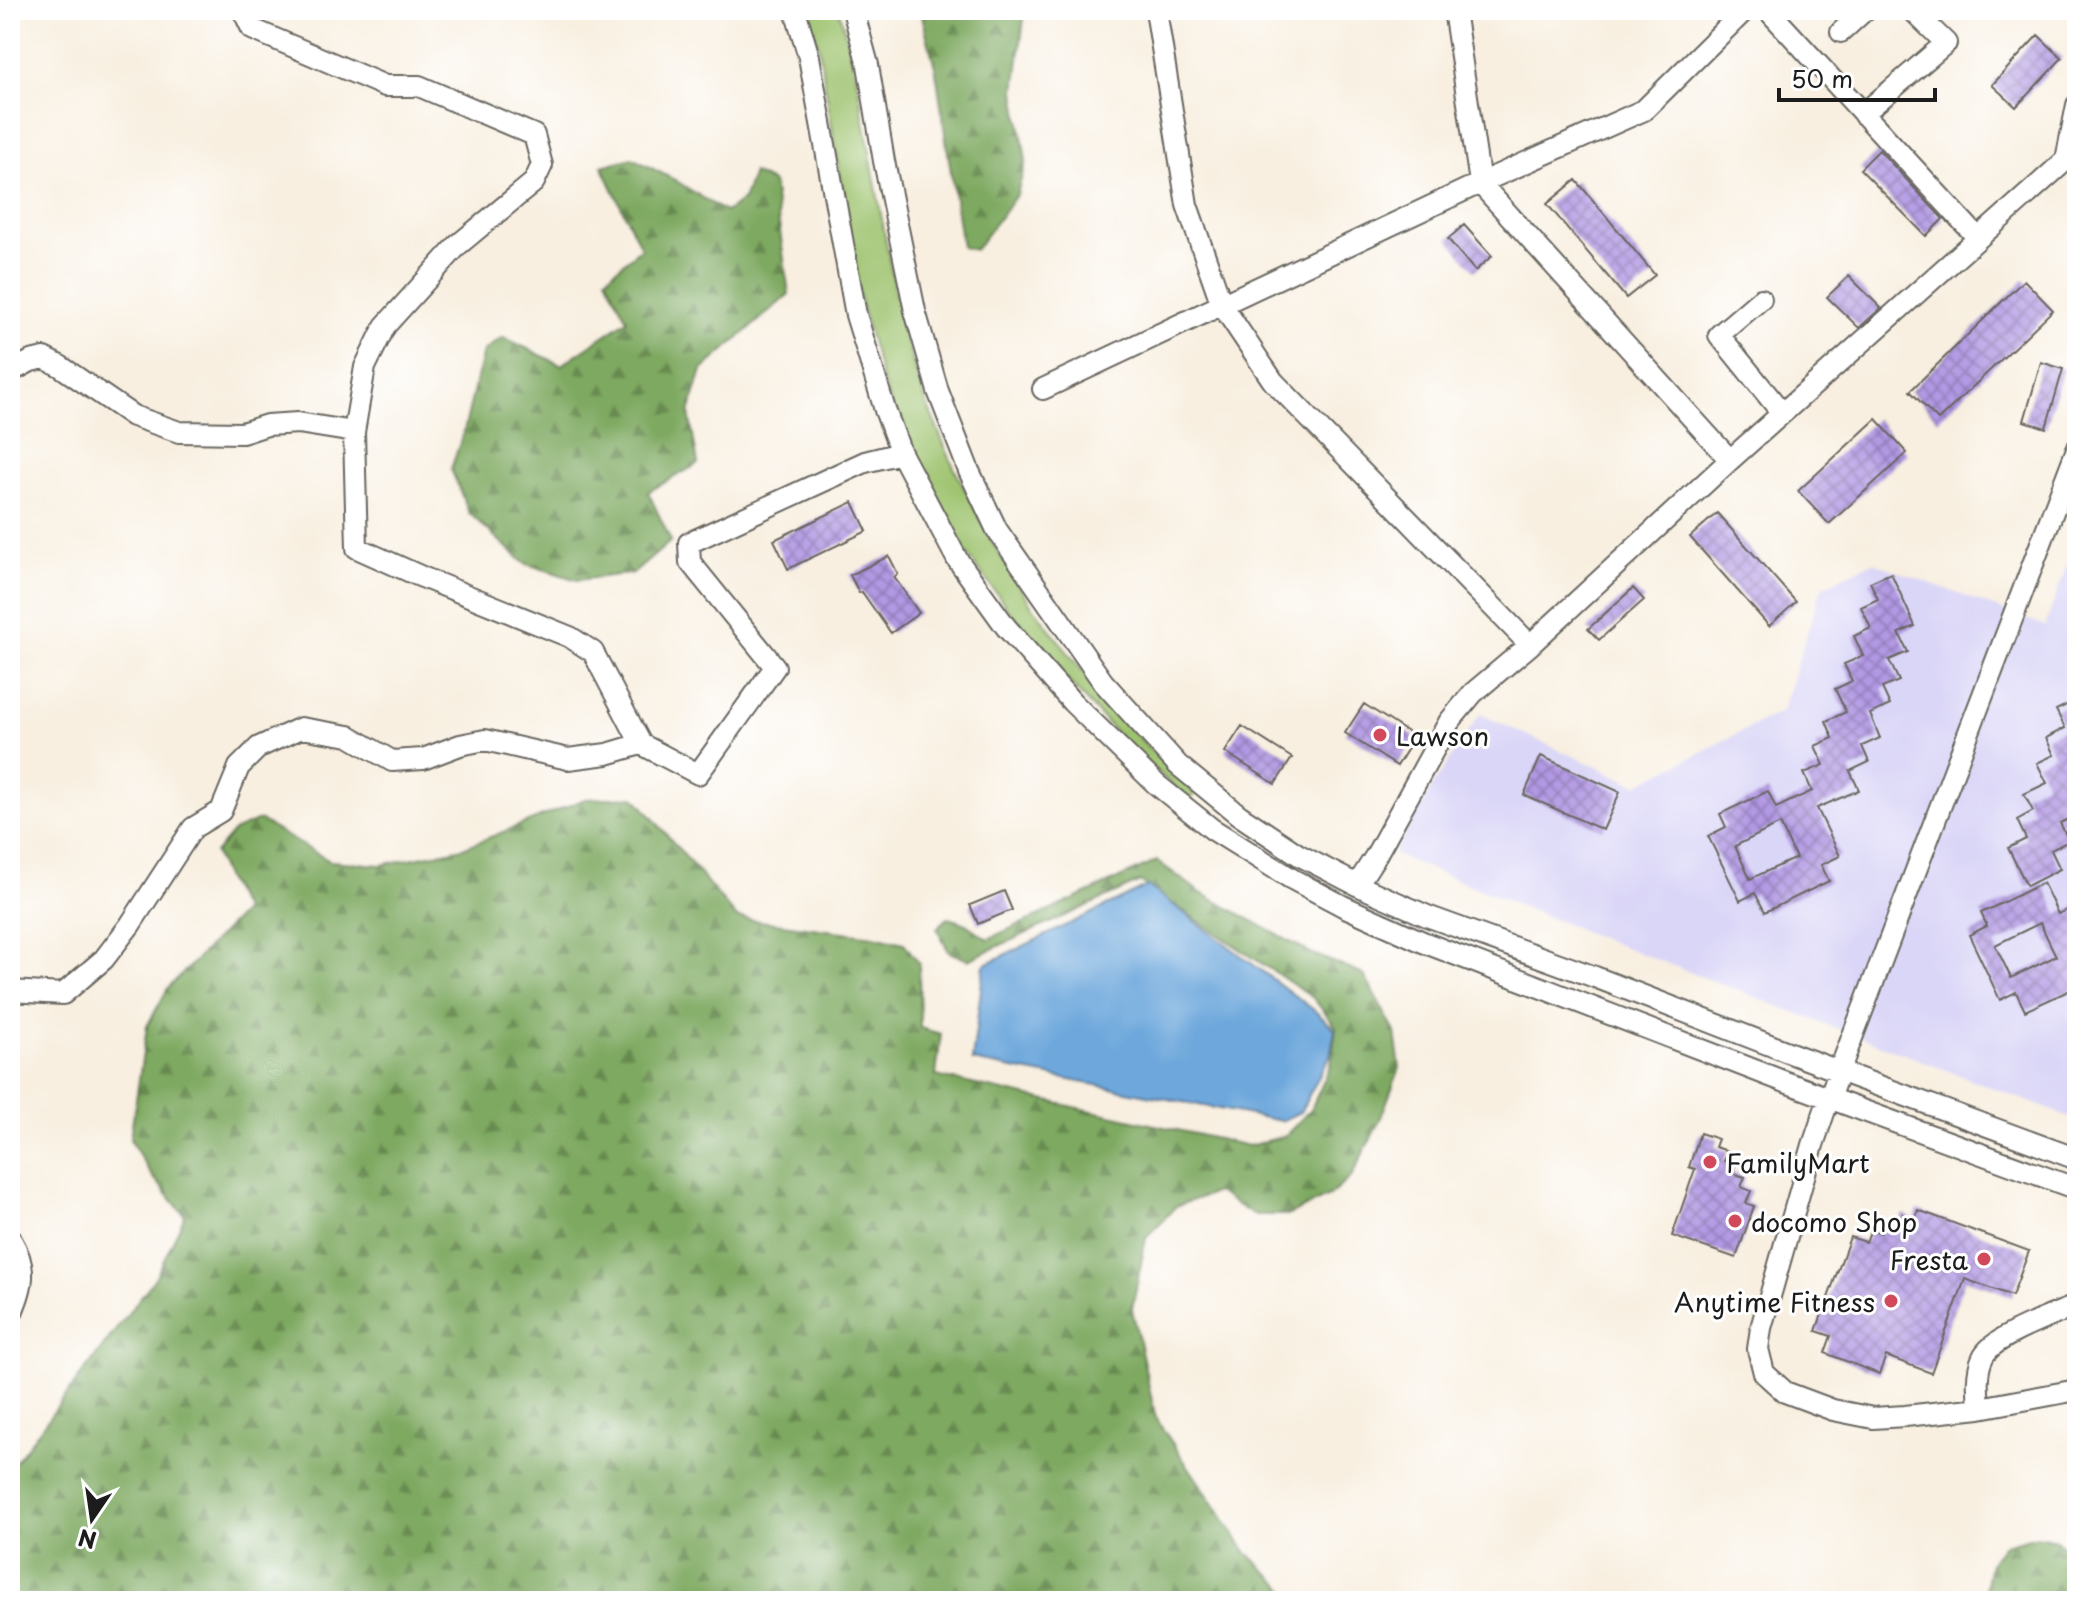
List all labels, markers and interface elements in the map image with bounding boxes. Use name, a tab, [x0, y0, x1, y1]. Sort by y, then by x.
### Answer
scale bar	[1779, 52, 1935, 102]
text: 50 m	[1791, 60, 1853, 96]
place label: Lawson	[1396, 716, 1489, 755]
marker: Lawson	[1371, 726, 1389, 744]
place label: FamilyMart	[1726, 1143, 1870, 1182]
marker: FamilyMart	[1701, 1153, 1719, 1171]
place label: docomo Shop	[1751, 1202, 1917, 1241]
marker: docomo Shop	[1726, 1212, 1744, 1230]
place label: Fresta	[1889, 1240, 1969, 1279]
marker: Fresta	[1975, 1250, 1993, 1268]
place label: Anytime Fitness	[1674, 1282, 1875, 1321]
marker: Anytime Fitness	[1882, 1292, 1900, 1310]
north arrow	[52, 1479, 132, 1559]
text: N	[75, 1522, 99, 1558]

